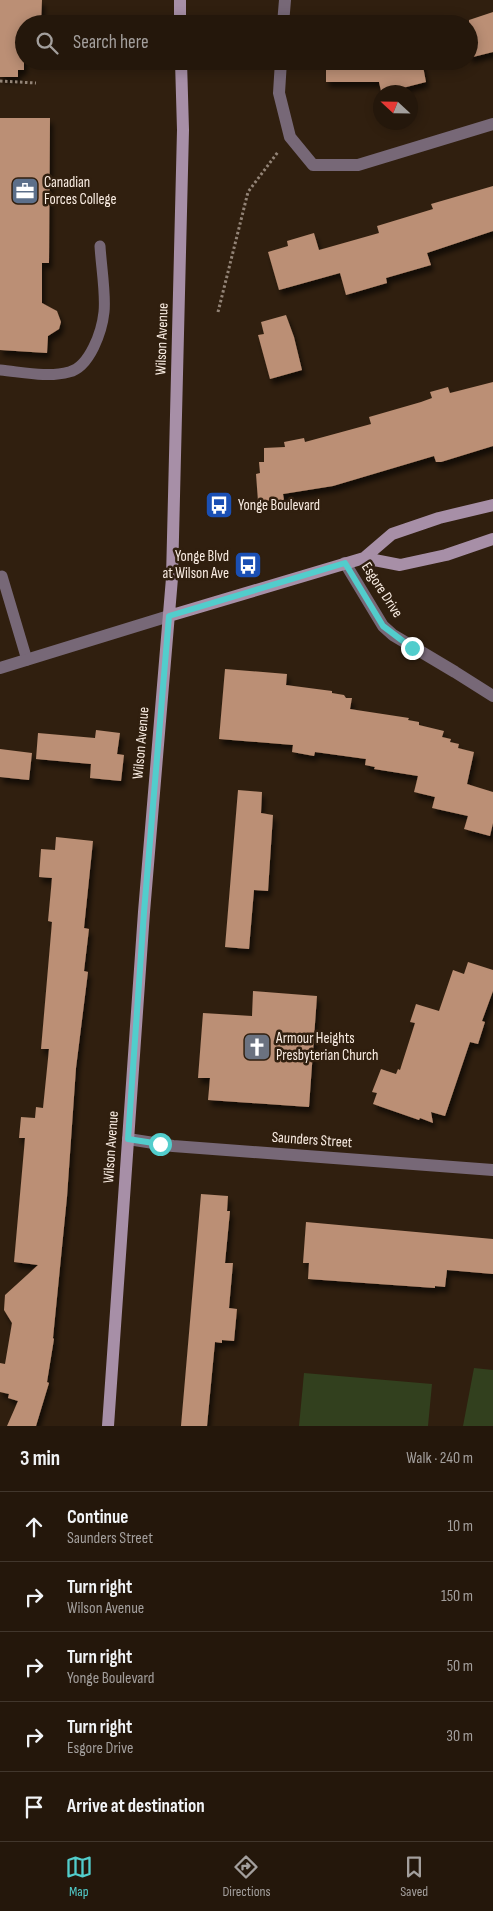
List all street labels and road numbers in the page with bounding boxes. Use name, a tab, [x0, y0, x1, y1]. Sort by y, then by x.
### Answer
street label: Wilson Avenue	[151, 302, 173, 376]
street label: Esgore Drive	[357, 559, 407, 621]
street label: Wilson Avenue	[128, 706, 154, 780]
street label: Wilson Avenue	[99, 1110, 123, 1184]
street label: Saunders Street	[271, 1128, 353, 1152]

